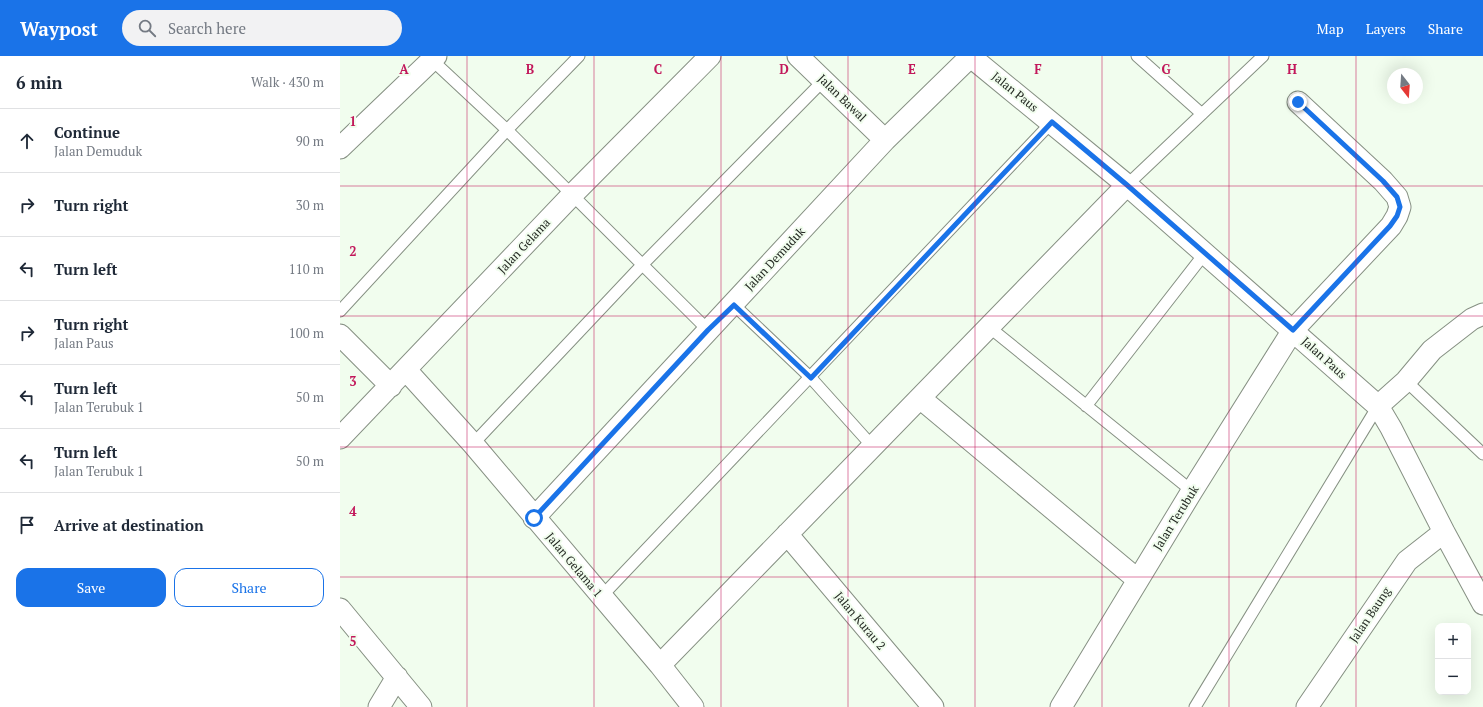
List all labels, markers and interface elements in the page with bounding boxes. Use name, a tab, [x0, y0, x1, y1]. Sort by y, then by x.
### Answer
search box	[122, 10, 402, 46]
text: Waypost	[20, 16, 98, 41]
icon: search	[136, 17, 158, 39]
text: Search here	[168, 18, 246, 38]
text: Map	[1317, 19, 1344, 38]
text: Layers	[1366, 19, 1406, 38]
text: Share	[1428, 19, 1463, 38]
text: A	[399, 60, 409, 78]
text: B	[526, 60, 534, 78]
text: C	[654, 60, 662, 78]
text: D	[779, 60, 789, 78]
text: E	[908, 60, 916, 78]
text: F	[1034, 60, 1042, 78]
text: G	[1161, 60, 1171, 78]
text: H	[1287, 60, 1297, 78]
street label: Jalan Paus	[989, 68, 1041, 115]
north arrow	[1387, 68, 1423, 104]
text: 6 min	[16, 71, 63, 94]
street label: Jalan Bawal	[815, 71, 870, 125]
text: Walk · 430 m	[251, 73, 324, 91]
route end	[1289, 93, 1307, 111]
text: 1	[349, 112, 357, 130]
text: Continue	[54, 122, 120, 142]
icon: ahead	[16, 130, 38, 152]
text: 90 m	[296, 132, 324, 150]
text: Jalan Demuduk	[54, 142, 142, 160]
icon: right	[16, 194, 38, 216]
text: Turn right	[54, 195, 129, 215]
text: 30 m	[296, 196, 324, 214]
street label: Jalan Gelama	[494, 215, 553, 276]
street label: Jalan Demuduk	[741, 223, 808, 294]
text: 2	[349, 242, 357, 260]
icon: left	[16, 258, 38, 280]
text: Turn left	[54, 259, 118, 279]
text: 110 m	[289, 260, 324, 278]
text: Turn right	[54, 314, 129, 334]
icon: right	[16, 322, 38, 344]
text: 100 m	[289, 324, 324, 342]
text: Jalan Paus	[54, 334, 114, 352]
street label: Jalan Paus	[1299, 334, 1350, 382]
text: 3	[349, 372, 357, 390]
text: Turn left	[54, 378, 118, 398]
icon: left	[16, 386, 38, 408]
text: 50 m	[296, 388, 324, 406]
text: Jalan Terubuk 1	[54, 398, 144, 416]
text: Turn left	[54, 442, 118, 462]
icon: left	[16, 450, 38, 472]
text: 50 m	[296, 452, 324, 470]
text: Jalan Terubuk 1	[54, 462, 144, 480]
street label: Jalan Terubuk	[1150, 482, 1202, 553]
text: 4	[349, 502, 357, 520]
route start	[525, 509, 543, 527]
icon: arrive	[16, 514, 38, 536]
text: Arrive at destination	[54, 515, 204, 535]
street label: Jalan Gelama 1	[543, 529, 606, 600]
button: Save	[16, 568, 166, 607]
button: Share	[174, 568, 324, 607]
street label: Jalan Baung	[1346, 584, 1394, 645]
street label: Jalan Kurau 2	[832, 589, 889, 653]
map controls	[1435, 623, 1471, 695]
button: +	[1435, 623, 1471, 659]
text: 5	[349, 632, 357, 650]
button: −	[1435, 659, 1471, 695]

